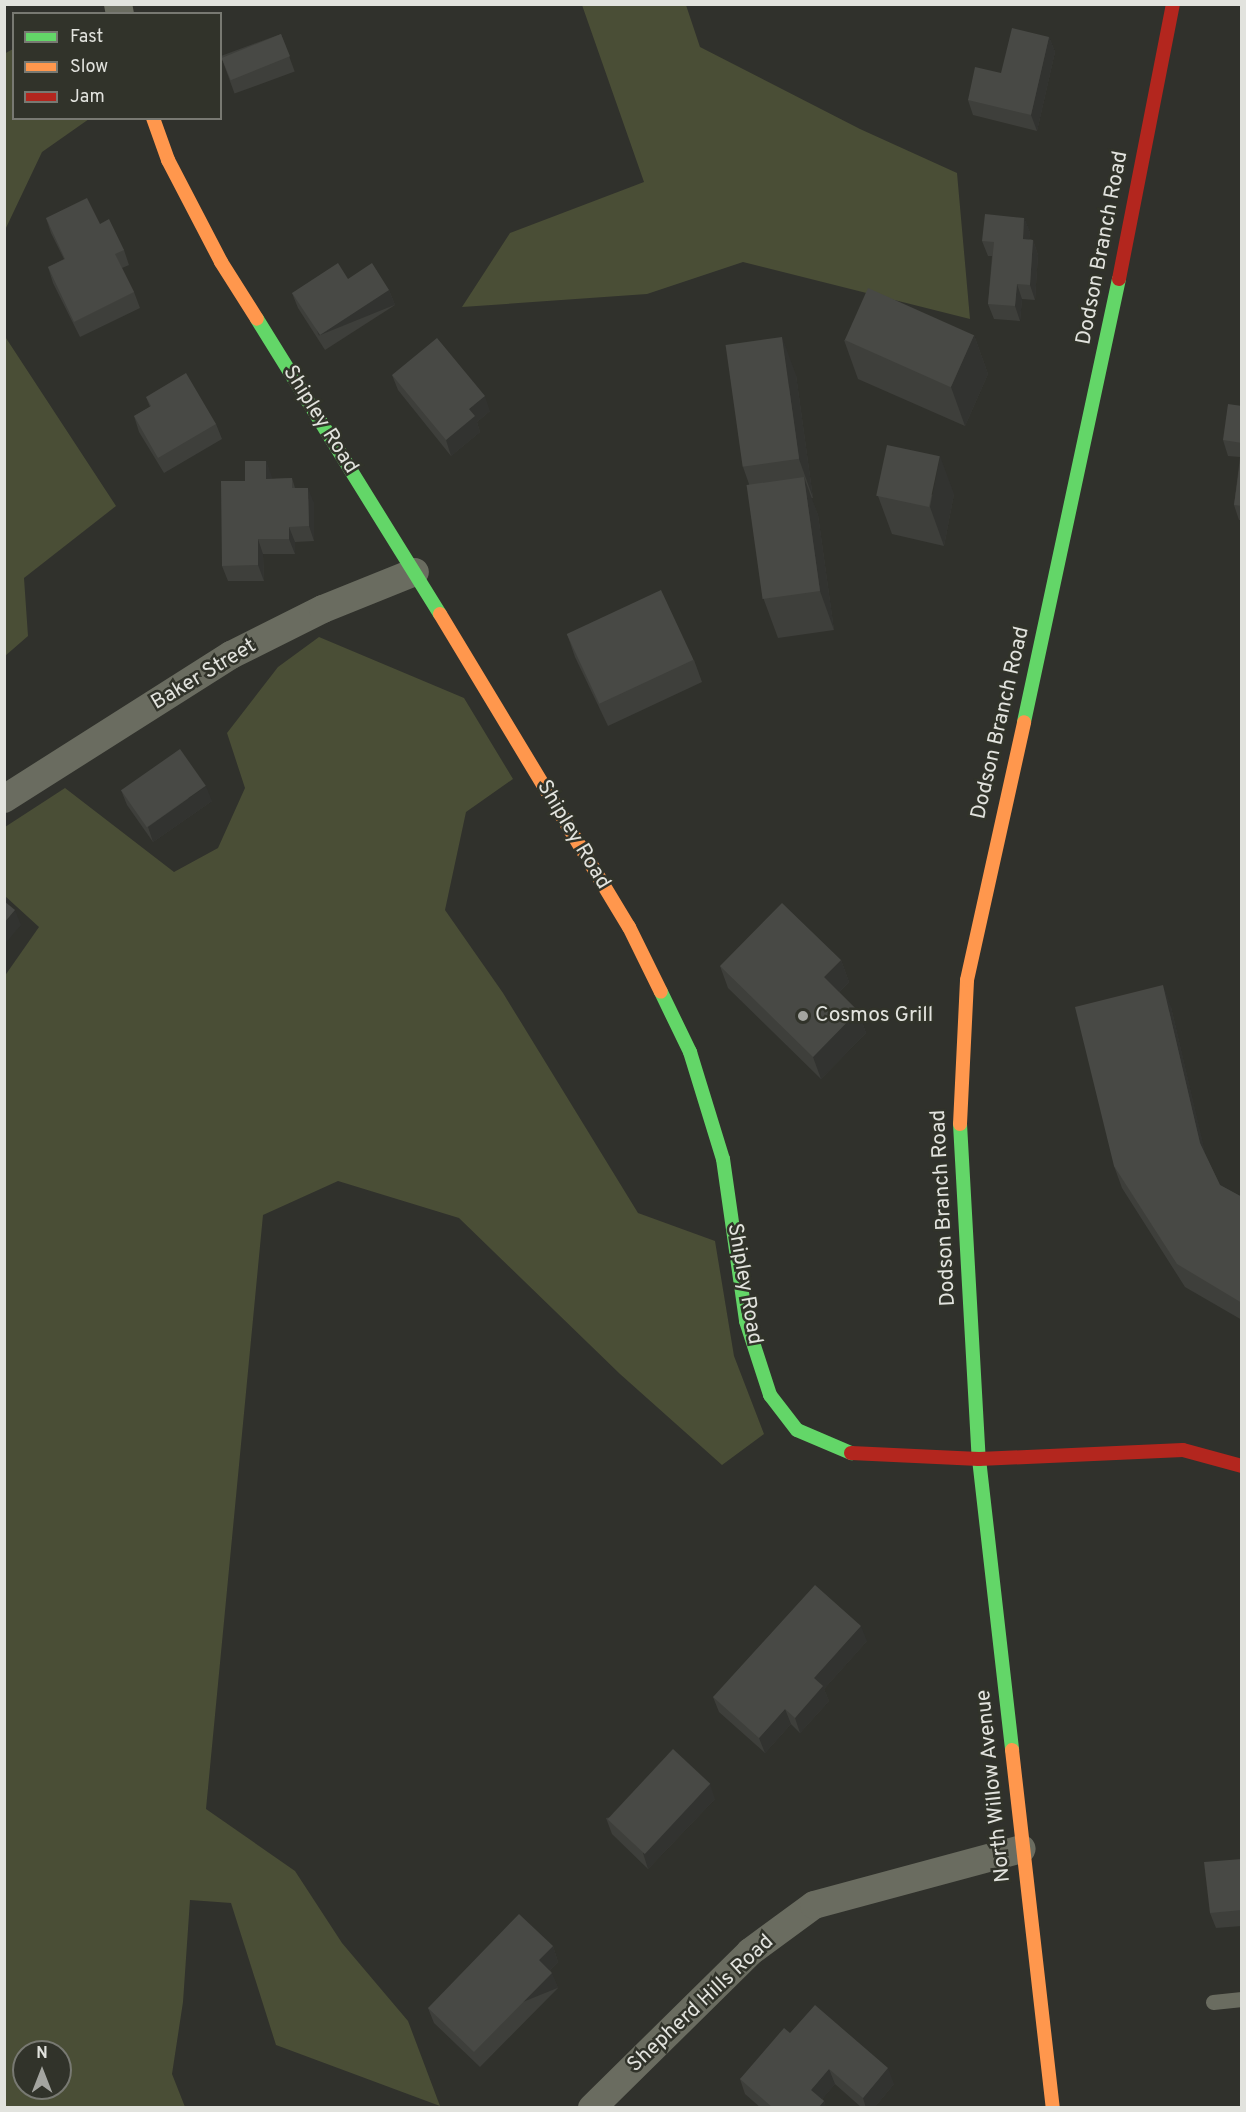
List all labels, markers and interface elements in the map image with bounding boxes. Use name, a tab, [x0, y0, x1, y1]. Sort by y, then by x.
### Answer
legend	[12, 12, 222, 120]
text: Fast	[70, 26, 103, 49]
text: Slow	[70, 56, 108, 79]
text: Jam	[70, 86, 105, 109]
street label: Dodson Branch Road	[1072, 149, 1134, 347]
street label: Shipley Road	[277, 361, 363, 479]
street label: Dodson Branch Road	[967, 624, 1035, 822]
street label: Baker Street	[147, 634, 261, 716]
street label: Shipley Road	[531, 776, 615, 894]
place label: Cosmos Grill	[815, 1003, 933, 1029]
marker: Cosmos Grill	[796, 1009, 810, 1023]
street label: Dodson Branch Road	[926, 1109, 962, 1307]
street label: Shipley Road	[721, 1221, 767, 1347]
street label: North Willow Avenue	[971, 1688, 1017, 1884]
street label: Shepherd Hills Road	[623, 1930, 779, 2078]
north arrow	[12, 2040, 72, 2100]
text: N	[36, 2044, 48, 2064]

